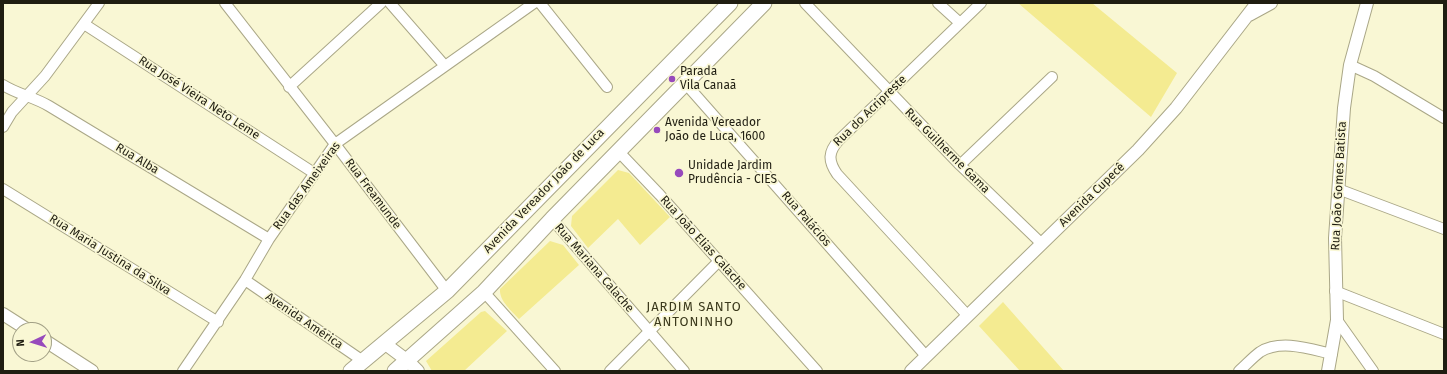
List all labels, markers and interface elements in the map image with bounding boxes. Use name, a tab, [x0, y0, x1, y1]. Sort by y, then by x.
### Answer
street label: Rua José Vieira Neto Leme	[136, 53, 262, 143]
place label: Parada Vila Canaã	[680, 65, 736, 93]
street label: Rua do Acripreste	[830, 72, 910, 150]
marker: Parada Vila Canaã	[667, 74, 677, 84]
street label: Rua Guilherme Gama	[901, 105, 993, 197]
place label: Avenida Vereador João de Luca, 1600	[665, 116, 765, 144]
street label: Rua João Gomes Batista	[1328, 121, 1350, 251]
marker: Avenida Vereador João de Luca, 1600	[652, 125, 662, 135]
street label: Avenida Vereador João de Luca	[481, 126, 607, 256]
street label: Rua das Ameixeiras	[270, 139, 344, 233]
street label: Rua Alba	[113, 140, 161, 178]
street label: Rua Freamunde	[342, 156, 404, 232]
place label: Unidade Jardim Prudência - CIES	[688, 159, 777, 187]
street label: Avenida Cupecê	[1056, 160, 1128, 230]
marker: Unidade Jardim Prudência - CIES	[673, 167, 685, 179]
street label: Rua Palácios	[778, 188, 834, 250]
street label: Rua João Elias Calache	[657, 193, 749, 293]
street label: Rua Maria Justina da Silva	[47, 212, 173, 298]
street label: Rua Mariana Calache	[551, 220, 637, 316]
street label: Avenida América	[262, 290, 346, 352]
district label: JARDIM SANTO ANTONINHO	[646, 299, 742, 330]
north arrow	[12, 322, 52, 362]
text: N	[14, 339, 27, 347]

